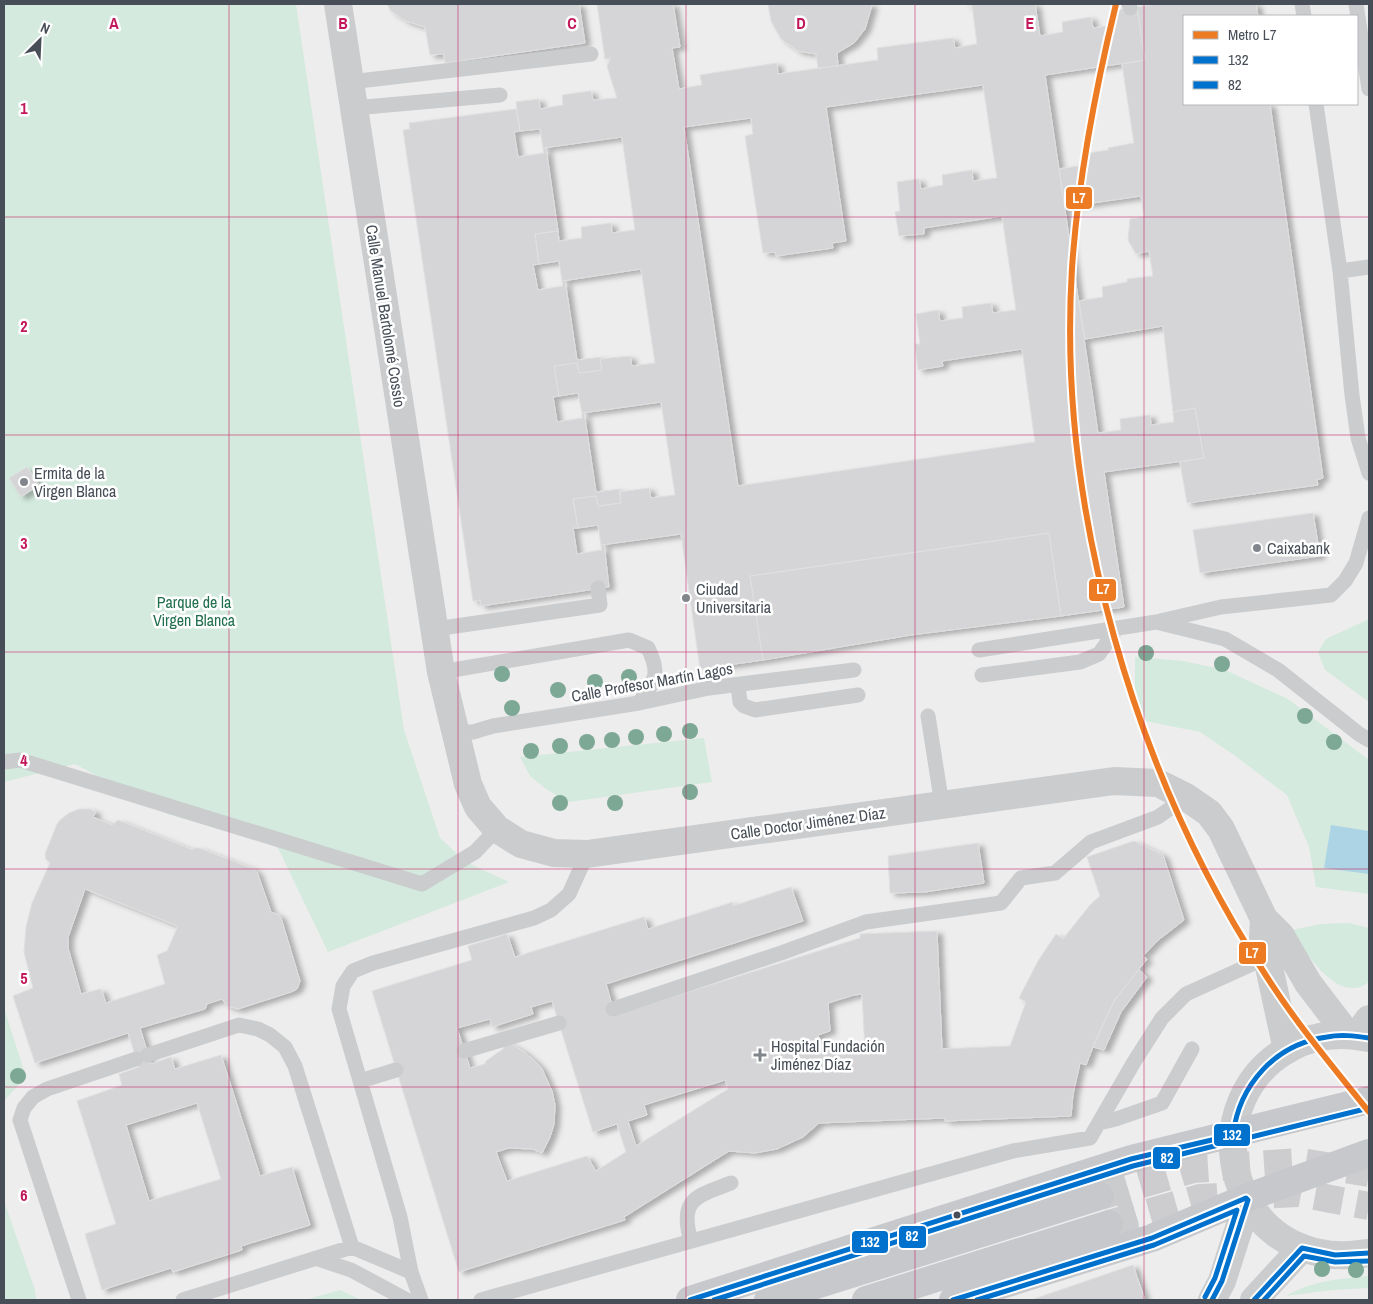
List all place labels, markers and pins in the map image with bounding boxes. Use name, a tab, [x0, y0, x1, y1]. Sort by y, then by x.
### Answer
place label: Ermita de la Virgen Blanca	[34, 462, 117, 502]
marker: Ermita de la Virgen Blanca	[18, 476, 30, 488]
place label: Caixabank	[1267, 537, 1330, 559]
marker: Caixabank	[1251, 542, 1263, 554]
place label: Ciudad Universitaria	[696, 578, 772, 618]
marker: Ciudad Universitaria	[680, 592, 692, 604]
place label: Hospital Fundación Jiménez Díaz	[771, 1035, 885, 1075]
marker: Hospital Fundación Jiménez Díaz	[753, 1048, 767, 1062]
unlabelled marker	[952, 1210, 962, 1220]

